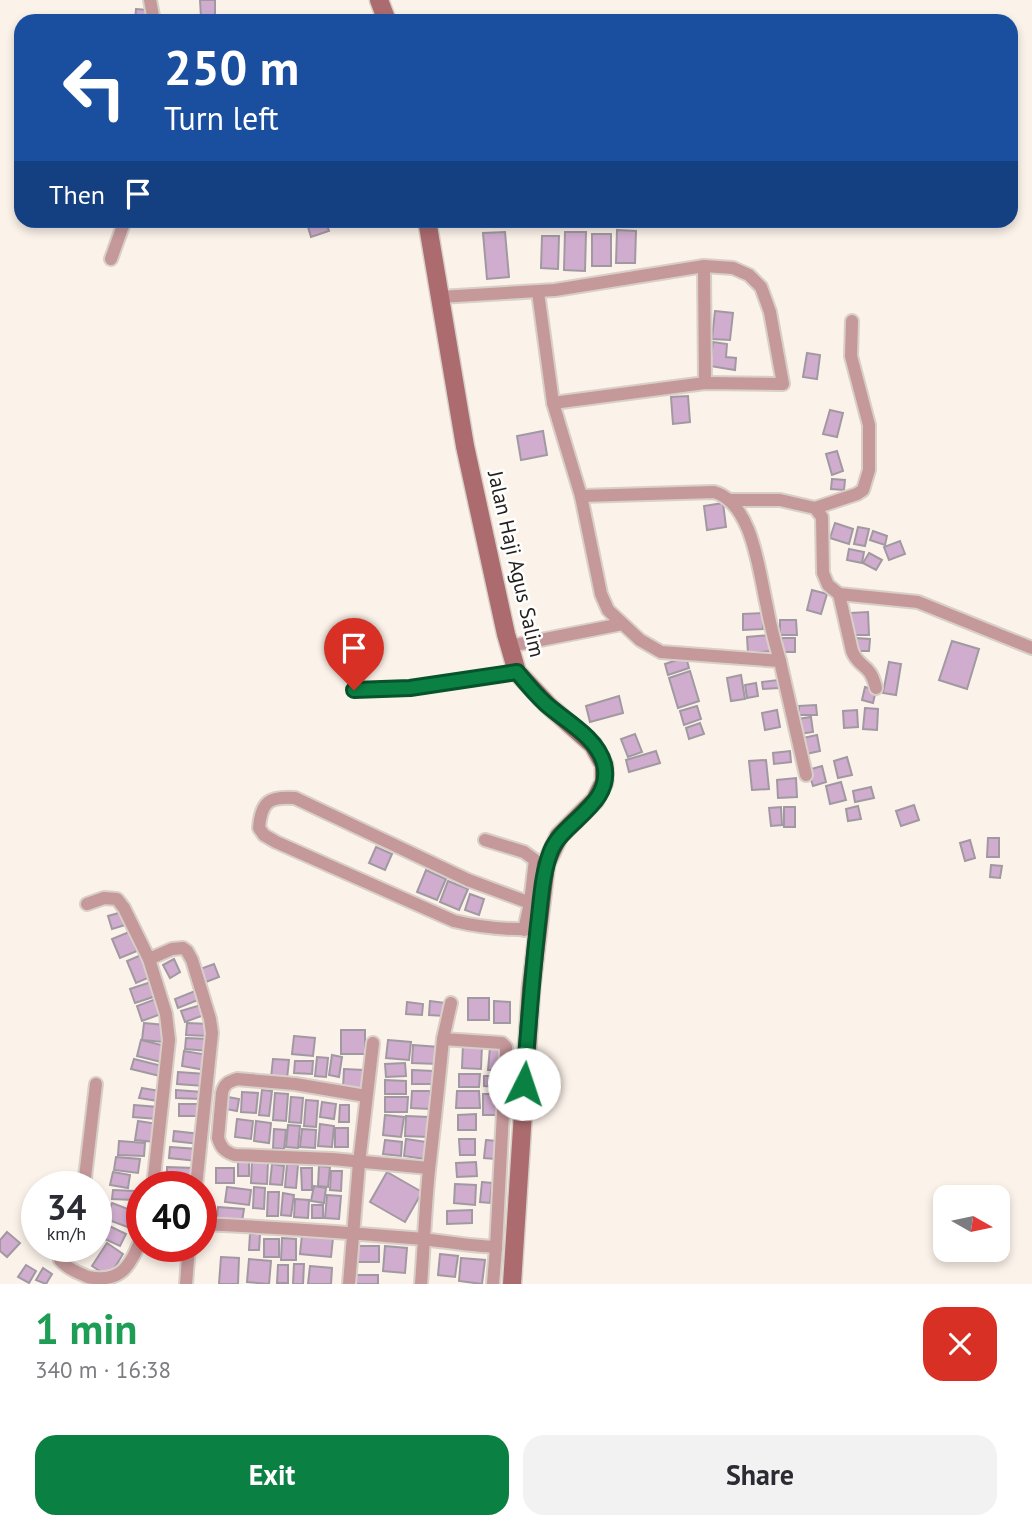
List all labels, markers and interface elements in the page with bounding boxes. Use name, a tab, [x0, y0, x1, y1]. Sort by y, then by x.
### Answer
text: 250 m	[164, 35, 299, 99]
icon: left	[49, 42, 140, 133]
text: Turn left	[164, 97, 279, 139]
icon: arrive	[119, 175, 157, 213]
text: Then	[49, 178, 105, 211]
street label: Jalan Haji Agus Salim	[482, 467, 551, 660]
pin	[324, 618, 384, 690]
icon: arrive	[335, 629, 373, 667]
position arrow	[487, 1047, 561, 1121]
speed limit sign: 40	[126, 1171, 217, 1262]
text: 34	[47, 1184, 86, 1230]
north arrow	[933, 1185, 1010, 1262]
map controls	[933, 1185, 1010, 1262]
text: km/h	[47, 1222, 86, 1245]
text: 1 min	[35, 1301, 137, 1356]
button: close	[923, 1307, 997, 1381]
text: 340 m · 16:38	[35, 1355, 171, 1384]
button: Exit	[35, 1435, 509, 1515]
button: Share	[523, 1435, 997, 1515]

